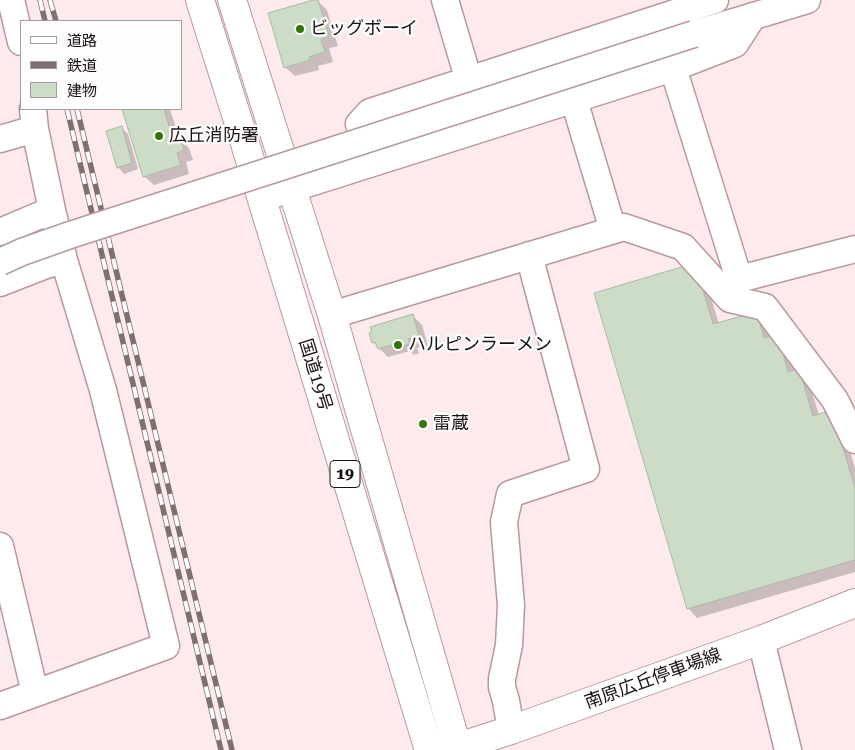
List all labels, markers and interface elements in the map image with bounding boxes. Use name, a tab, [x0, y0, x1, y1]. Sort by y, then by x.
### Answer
place label: ビッグボーイ	[310, 18, 418, 40]
legend	[20, 20, 182, 110]
marker: ビッグボーイ	[294, 23, 306, 35]
text: 道路	[67, 32, 97, 50]
text: 鉄道	[67, 57, 97, 75]
text: 建物	[67, 82, 97, 100]
place label: 広丘消防署	[169, 125, 259, 147]
marker: 広丘消防署	[153, 130, 165, 142]
place label: ハルピンラーメン	[408, 334, 552, 356]
street label: 国道19号	[294, 336, 336, 414]
marker: ハルピンラーメン	[392, 339, 404, 351]
place label: 雷蔵	[433, 413, 469, 435]
marker: 雷蔵	[417, 418, 429, 430]
road number: 19	[330, 460, 360, 488]
street label: 南原広丘停車場線	[582, 644, 724, 714]

